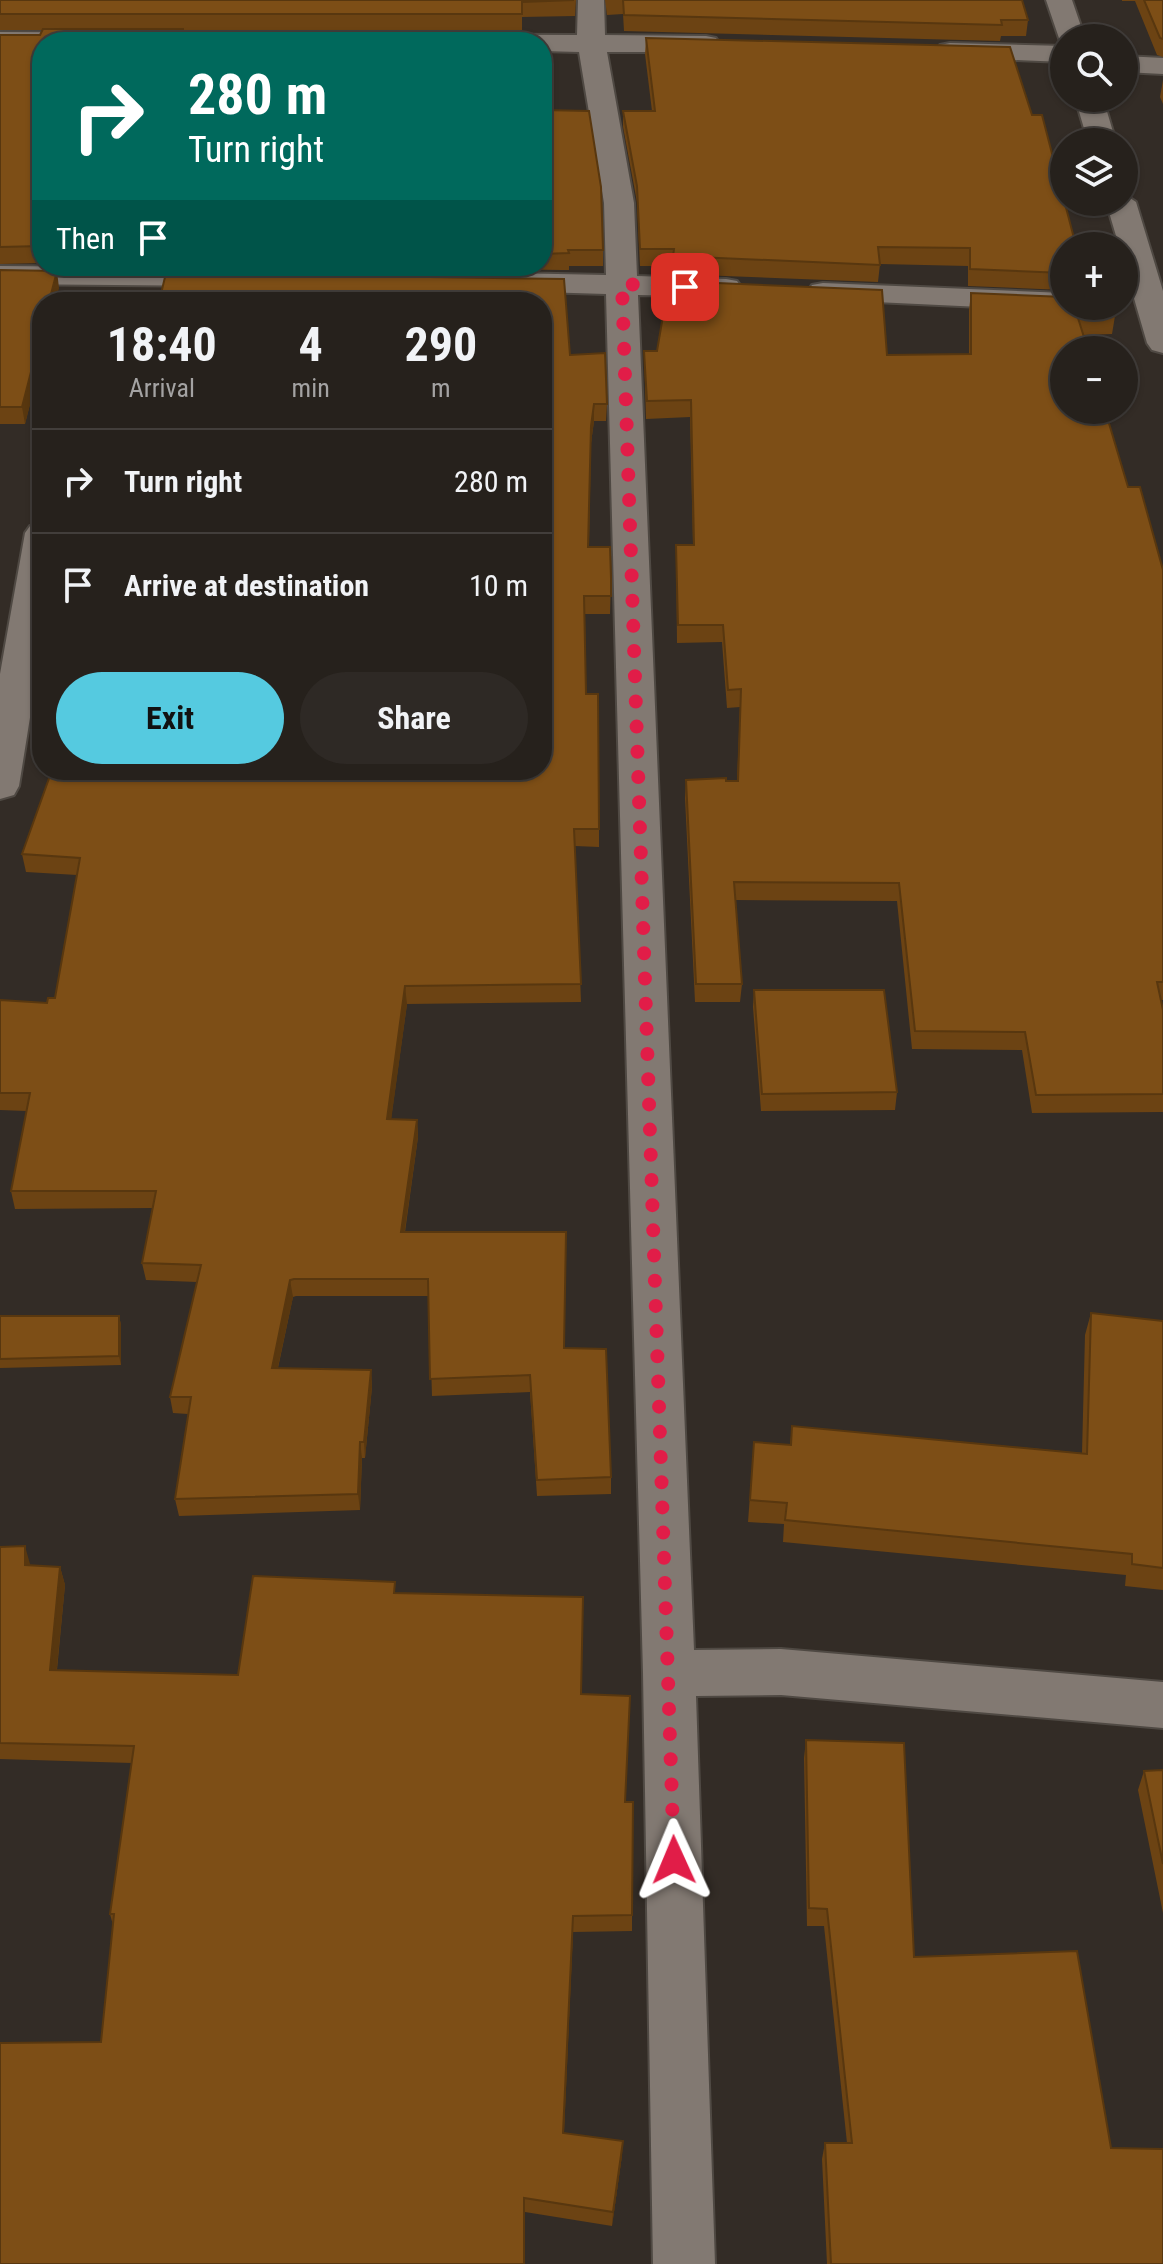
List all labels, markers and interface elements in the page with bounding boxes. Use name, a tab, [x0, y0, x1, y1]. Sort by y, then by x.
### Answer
map controls	[1050, 24, 1138, 424]
button: search	[1050, 24, 1138, 112]
text: 280 m	[188, 62, 327, 128]
icon: right	[56, 64, 160, 168]
button: layers	[1050, 128, 1138, 216]
text: Turn right	[188, 129, 324, 171]
icon: arrive	[131, 216, 175, 260]
text: Then	[56, 221, 115, 256]
button: +	[1050, 232, 1138, 320]
pin	[651, 253, 719, 321]
icon: arrive	[663, 265, 707, 309]
text: 18:40	[107, 316, 217, 373]
text: 4	[299, 316, 323, 373]
text: 290	[404, 316, 477, 373]
button: −	[1050, 336, 1138, 424]
text: Arrival	[129, 373, 195, 403]
text: min	[292, 373, 330, 403]
text: m	[431, 373, 451, 403]
icon: right	[56, 459, 100, 503]
text: Turn right	[124, 464, 242, 499]
text: 280 m	[454, 464, 528, 499]
icon: arrive	[56, 563, 100, 607]
text: Arrive at destination	[124, 568, 369, 603]
text: 10 m	[469, 568, 528, 603]
button: Exit	[56, 672, 284, 764]
button: Share	[300, 672, 528, 764]
position arrow	[632, 1818, 716, 1902]

